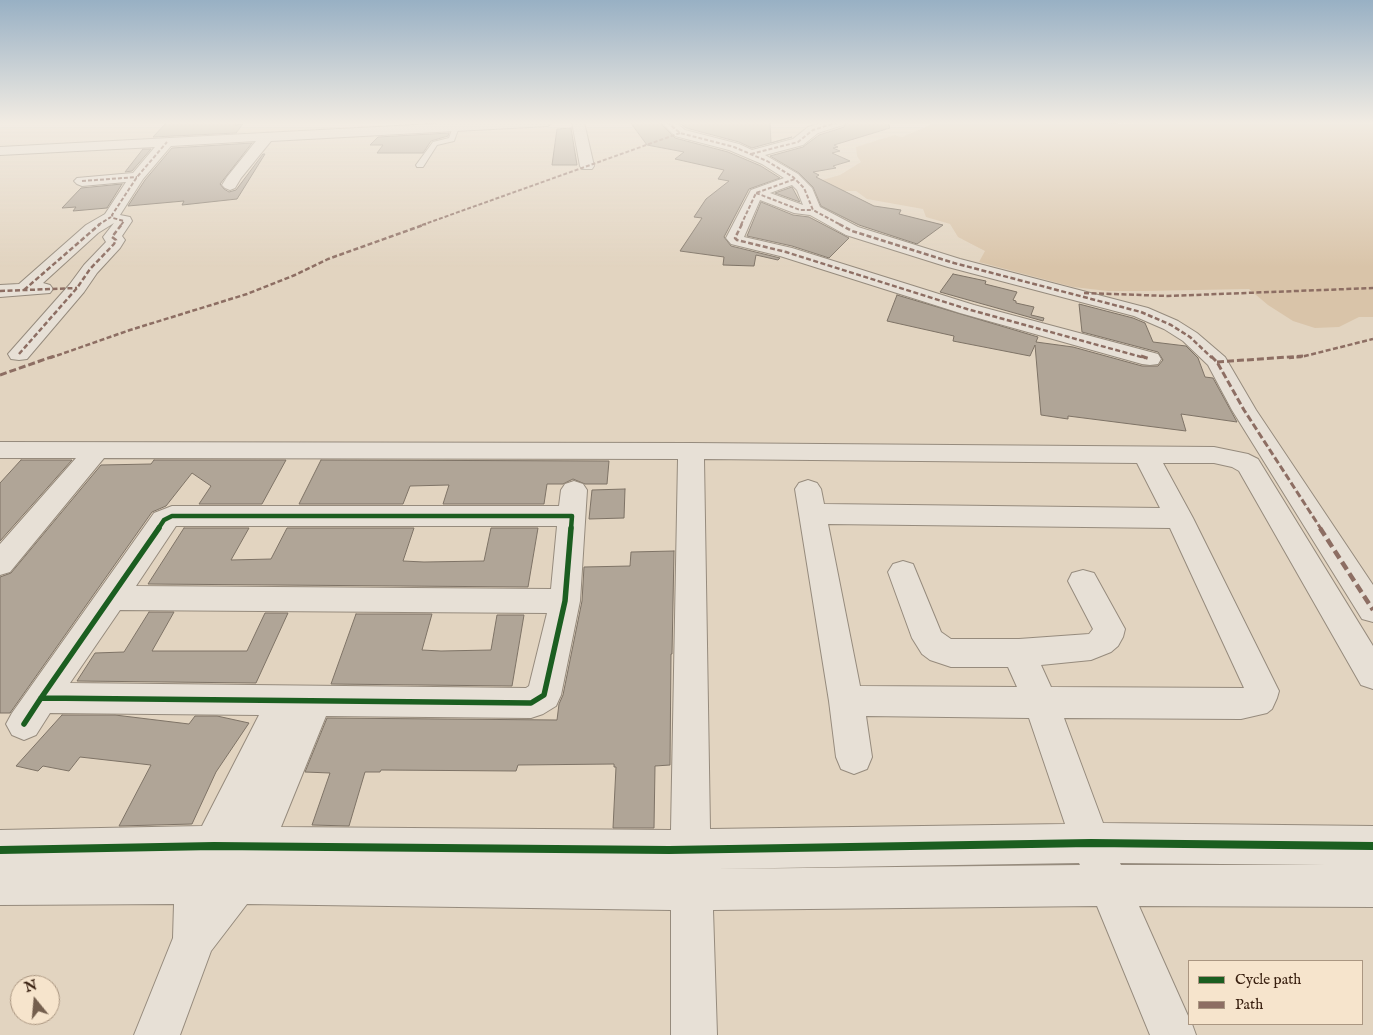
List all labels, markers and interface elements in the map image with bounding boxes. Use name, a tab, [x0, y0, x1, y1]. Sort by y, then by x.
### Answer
legend	[1188, 960, 1363, 1025]
text: Cycle path	[1235, 970, 1301, 989]
north arrow	[10, 975, 60, 1025]
text: N	[22, 976, 39, 997]
text: Path	[1235, 995, 1263, 1014]

